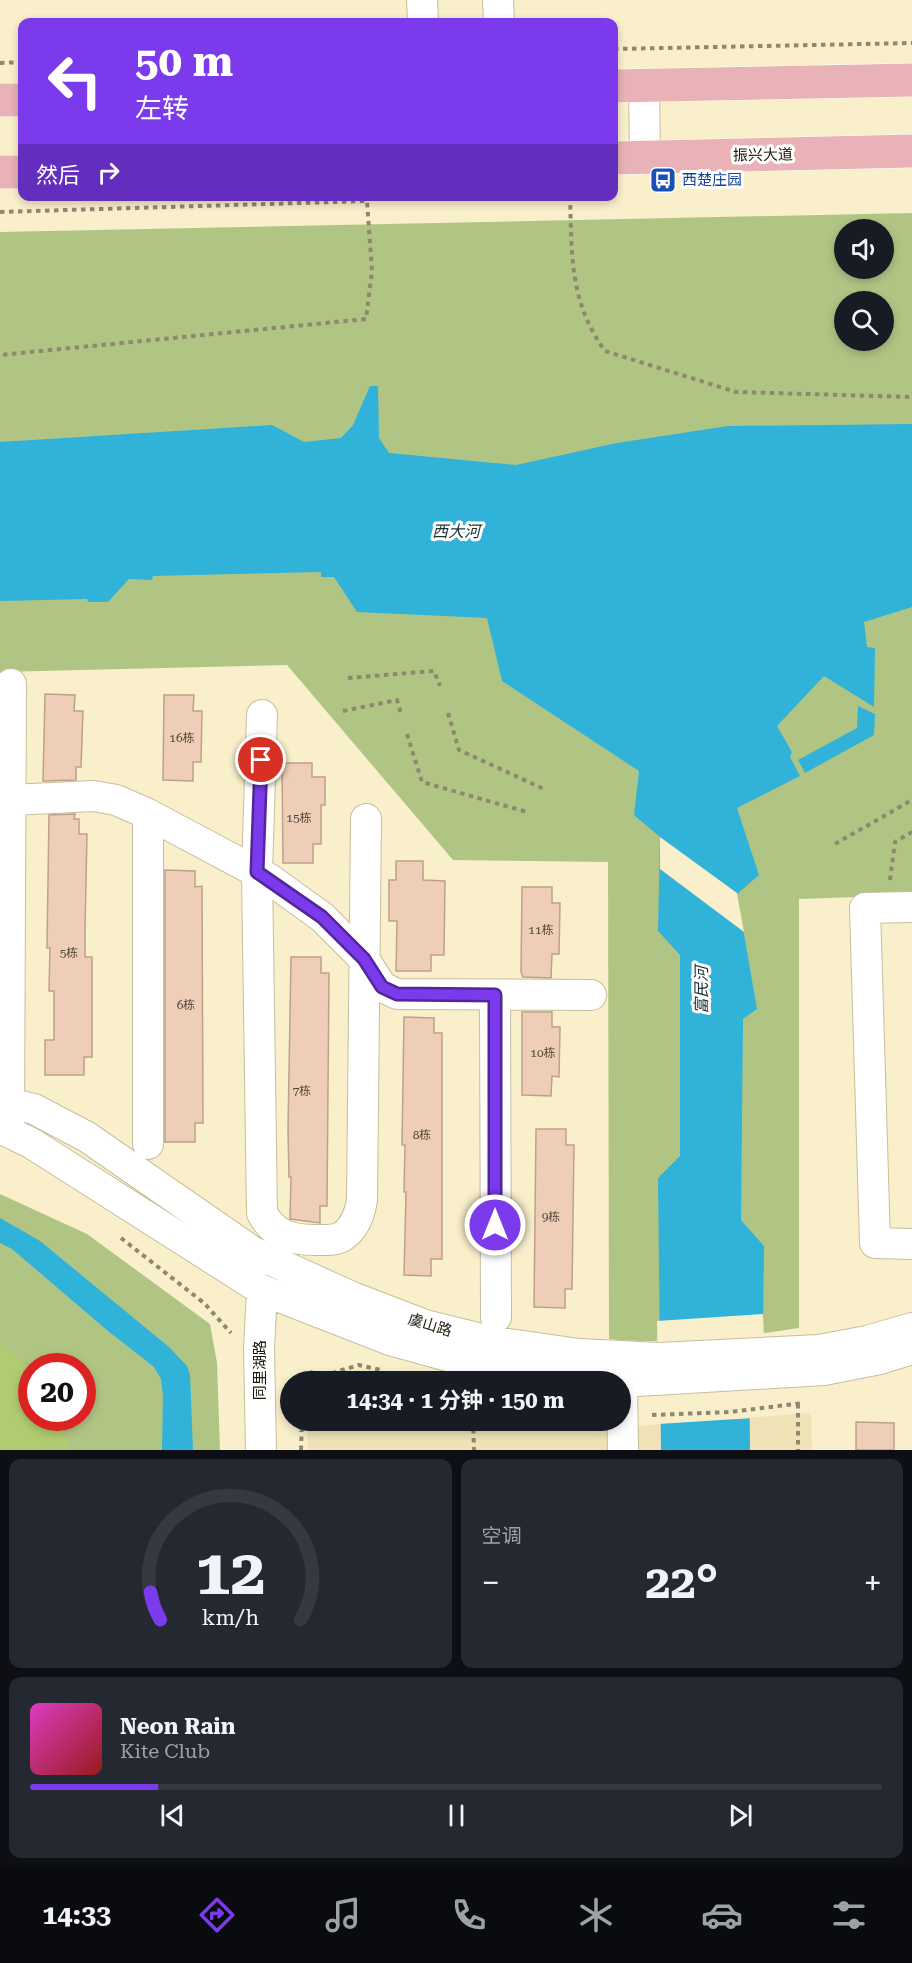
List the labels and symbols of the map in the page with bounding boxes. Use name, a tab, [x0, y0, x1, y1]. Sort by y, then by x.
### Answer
street label: 振兴大道	[733, 145, 793, 165]
bus stop icon: 西楚庄园	[648, 165, 678, 195]
place label: 西楚庄园	[682, 171, 742, 189]
water label: 西大河	[432, 522, 483, 541]
house number: 16栋	[169, 731, 195, 745]
pin	[235, 734, 286, 785]
house number: 15栋	[286, 811, 312, 825]
house number: 11栋	[528, 923, 554, 937]
house number: 5栋	[60, 946, 78, 960]
water label: 富民河	[692, 963, 711, 1014]
house number: 6栋	[177, 998, 195, 1012]
house number: 10栋	[530, 1046, 556, 1060]
house number: 7栋	[293, 1084, 311, 1098]
house number: 8栋	[413, 1128, 431, 1142]
position arrow	[463, 1193, 527, 1257]
house number: 9栋	[542, 1210, 560, 1224]
street label: 虞山路	[406, 1310, 454, 1340]
street label: 同里湖路	[251, 1340, 269, 1400]
speed limit sign: 20	[18, 1353, 96, 1431]

